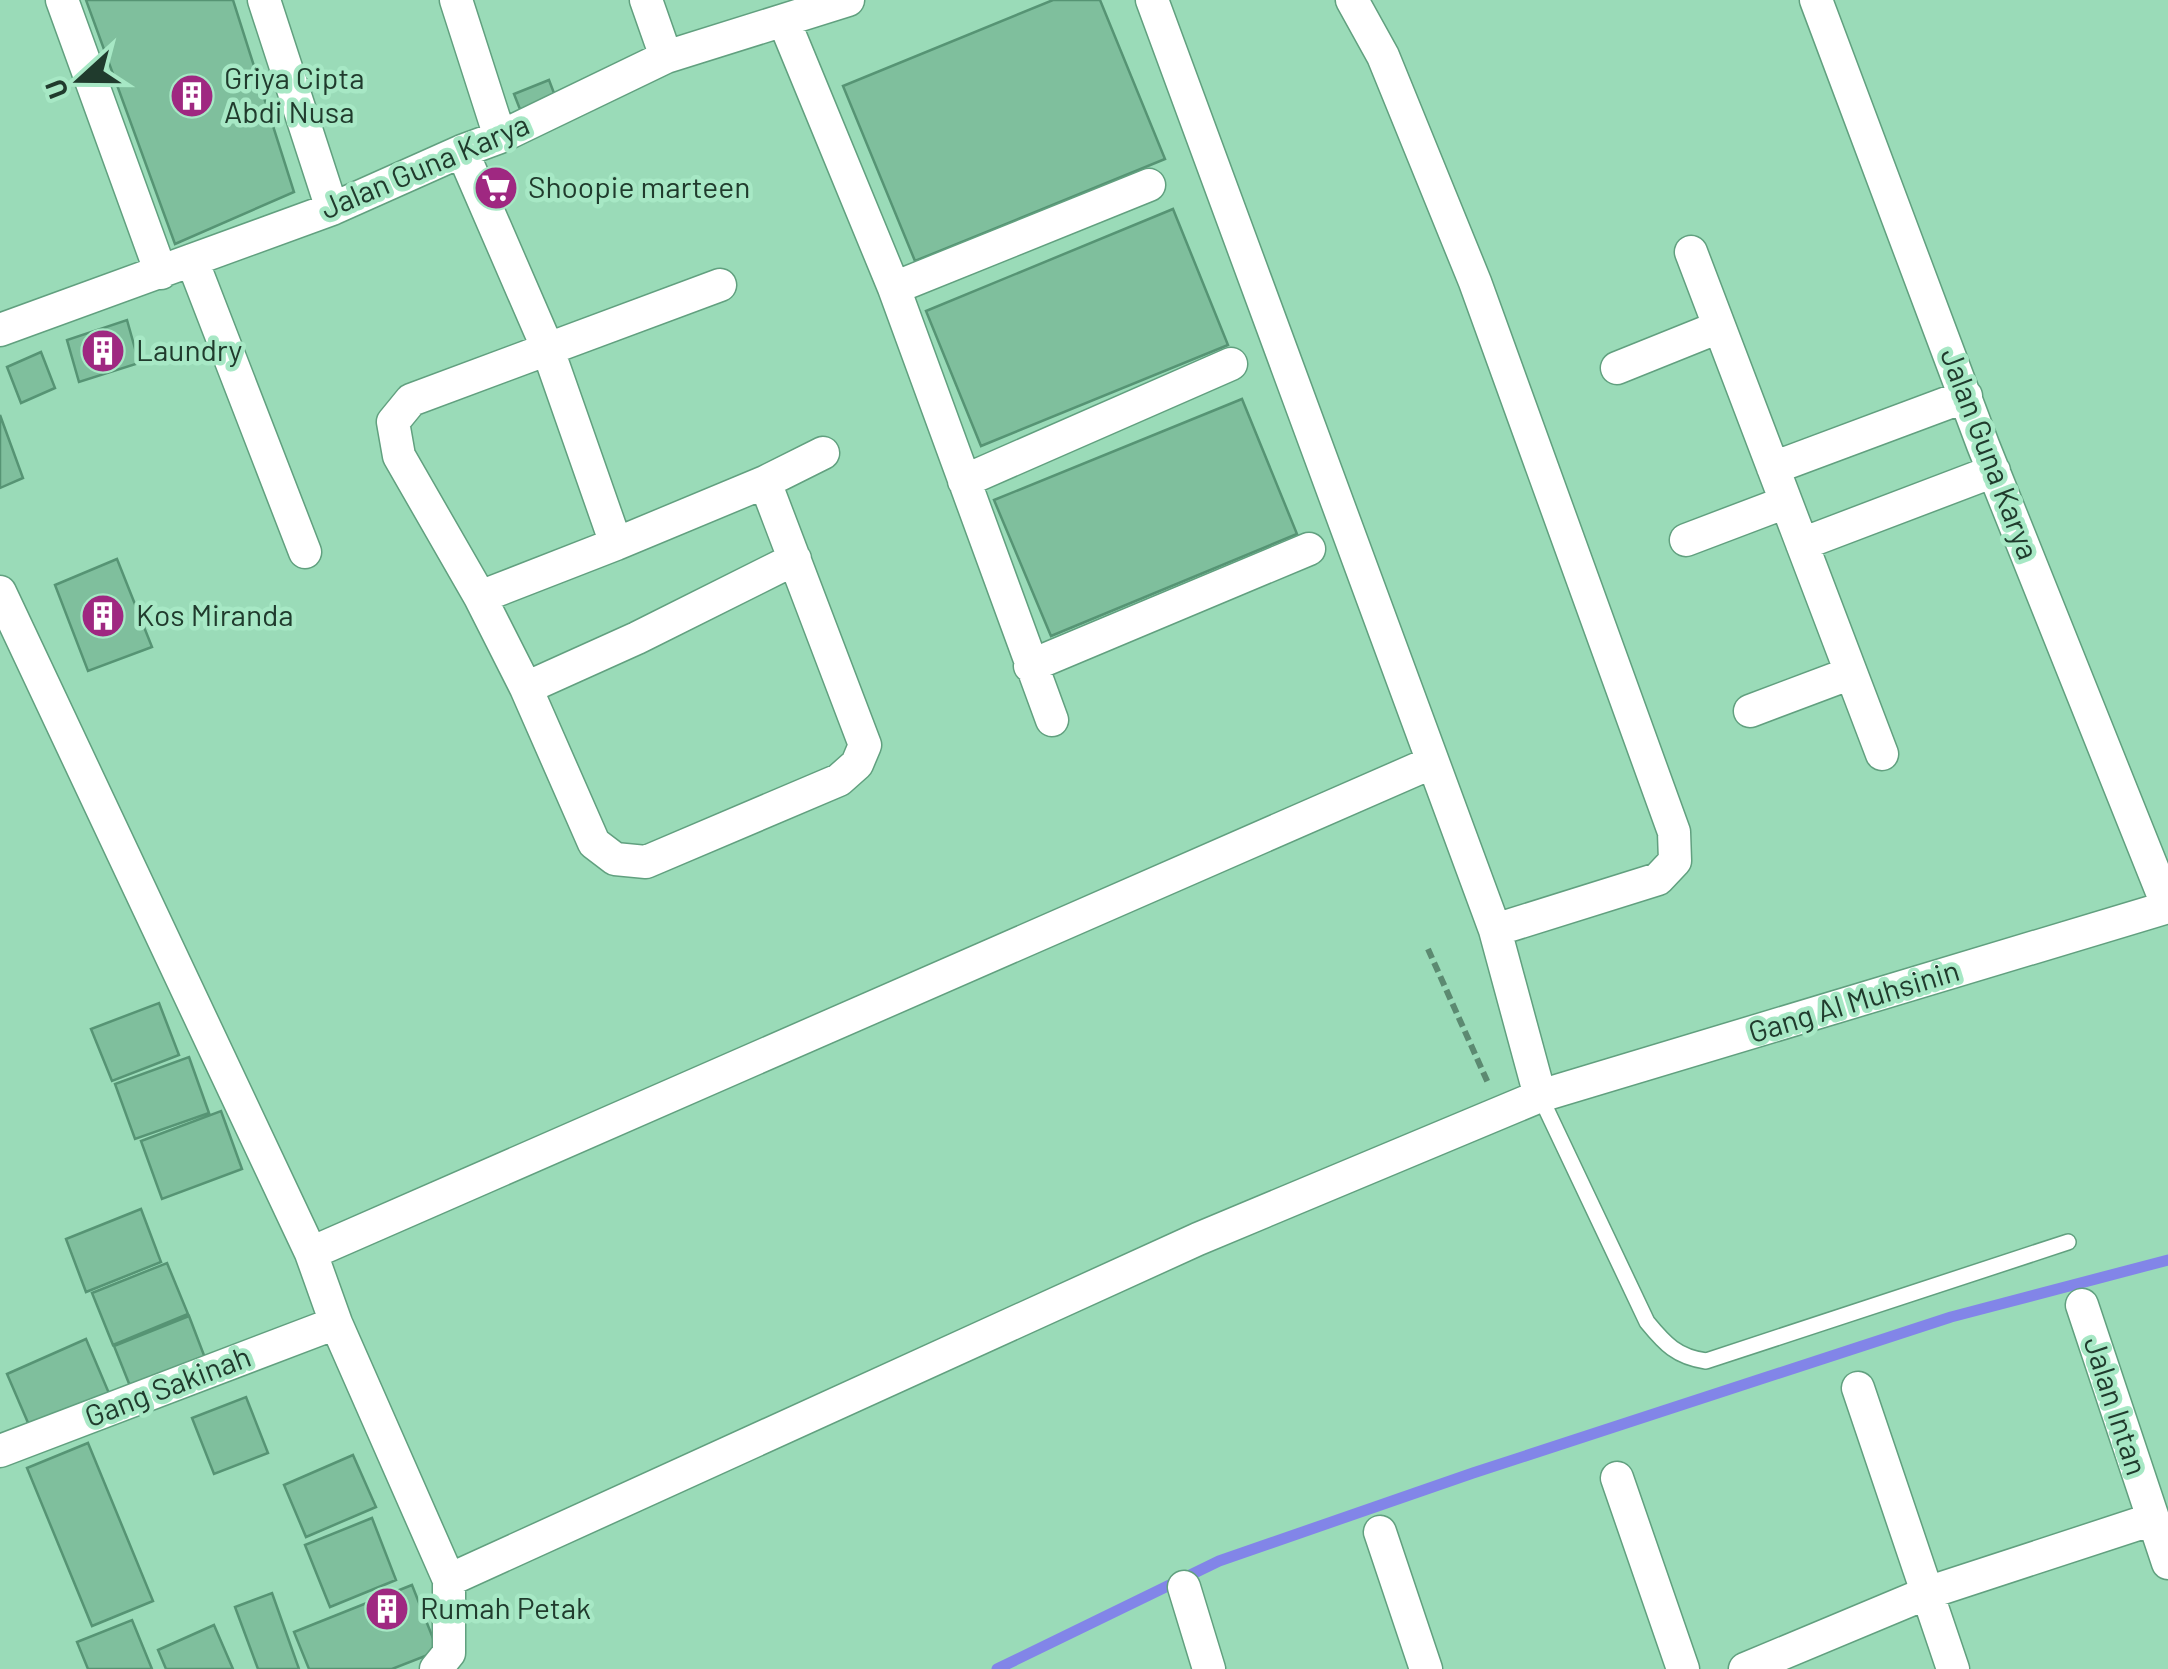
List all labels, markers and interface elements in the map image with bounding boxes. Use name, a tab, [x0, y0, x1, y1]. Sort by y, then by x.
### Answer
north arrow	[30, 30, 130, 130]
place label: Griya Cipta Abdi Nusa	[224, 59, 364, 129]
building icon: Griya Cipta Abdi Nusa	[169, 73, 215, 119]
text: U	[37, 75, 75, 104]
street label: Jalan Guna Karya	[314, 105, 534, 225]
supermarket icon: Shoopie marteen	[473, 165, 519, 211]
place label: Shoopie marteen	[528, 168, 750, 204]
building icon: Laundry	[80, 328, 126, 374]
place label: Laundry	[136, 331, 243, 367]
street label: Jalan Guna Karya	[1934, 343, 2048, 564]
building icon: Kos Miranda	[80, 593, 126, 639]
place label: Kos Miranda	[136, 596, 294, 632]
street label: Gang Al Muhsinin	[1744, 951, 1963, 1049]
street label: Jalan Intan	[2078, 1332, 2156, 1479]
street label: Gang Sakinah	[79, 1337, 255, 1433]
building icon: Rumah Petak	[364, 1586, 410, 1632]
place label: Rumah Petak	[420, 1589, 591, 1625]

